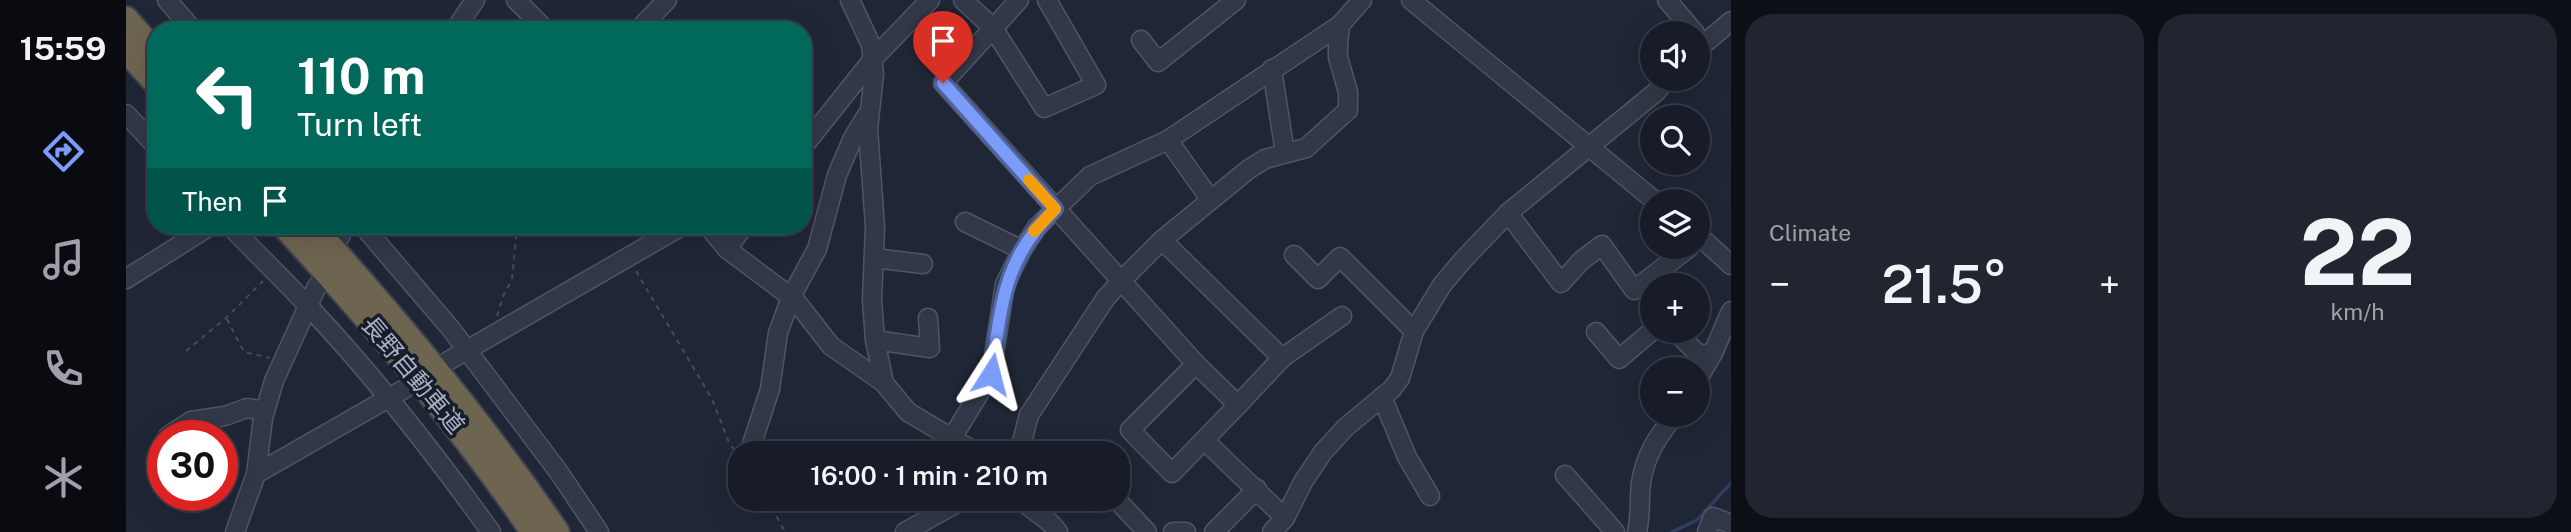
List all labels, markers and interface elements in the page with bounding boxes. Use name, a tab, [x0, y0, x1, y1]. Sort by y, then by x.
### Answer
pin	[913, 11, 973, 83]
map controls	[1640, 21, 1710, 427]
button: sound	[1640, 21, 1710, 91]
icon: arrive	[924, 22, 962, 60]
text: 15:59	[20, 30, 106, 67]
text: 110 m	[297, 47, 425, 105]
icon: left	[182, 49, 273, 140]
button: search	[1640, 105, 1710, 175]
text: Turn left	[297, 106, 422, 143]
icon: directions	[39, 127, 88, 176]
icon: arrive	[256, 182, 294, 220]
text: Then	[182, 186, 242, 217]
button: layers	[1640, 189, 1710, 259]
text: 22	[2300, 199, 2415, 305]
text: Climate	[1769, 219, 1851, 246]
icon: music	[39, 235, 88, 284]
text: 21.5°	[1882, 254, 2007, 315]
text: −	[1769, 262, 1790, 307]
text: +	[2099, 262, 2120, 307]
button: +	[1640, 273, 1710, 343]
text: km/h	[2330, 298, 2385, 325]
street label: 長野自動車道	[357, 310, 471, 439]
position arrow	[954, 337, 1028, 411]
icon: phone	[39, 344, 88, 393]
button: −	[1640, 357, 1710, 427]
speed limit sign: 30	[147, 420, 238, 511]
icon: climate	[39, 453, 88, 502]
text: 16:00 · 1 min · 210 m	[810, 460, 1048, 491]

